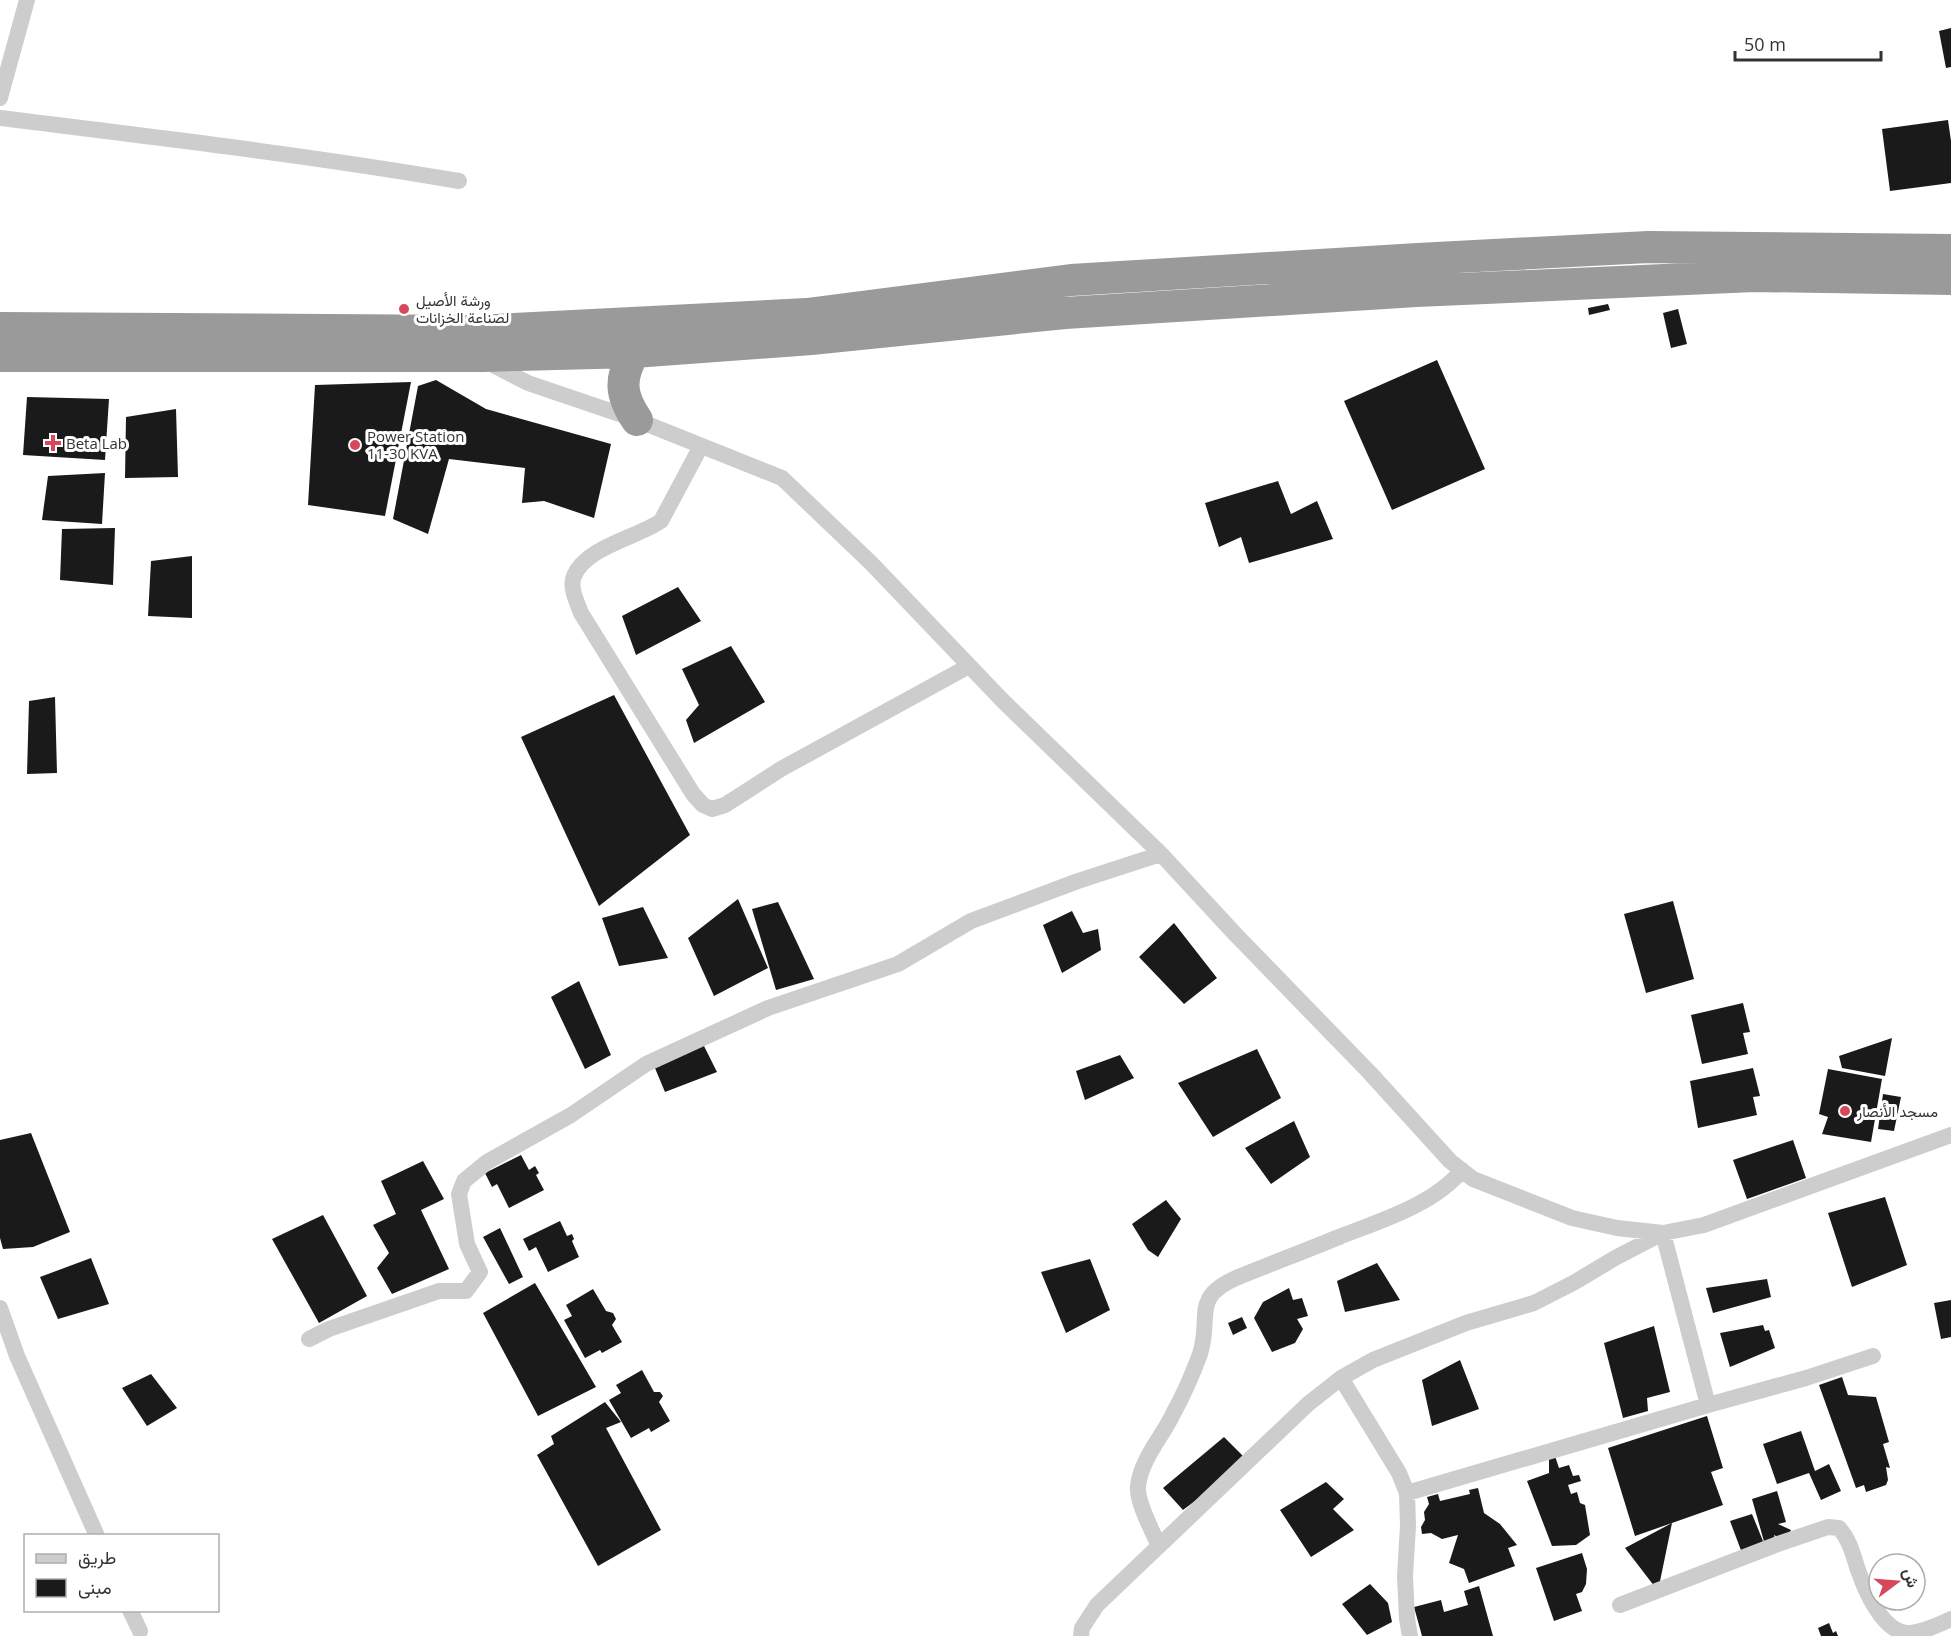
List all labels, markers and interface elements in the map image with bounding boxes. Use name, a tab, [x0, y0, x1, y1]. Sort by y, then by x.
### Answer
scale bar	[1735, 24, 1880, 62]
text: 50 m	[1744, 32, 1786, 56]
place label: ورشة الأصيل لصناعة الخزانات	[416, 290, 509, 327]
marker: ورشة الأصيل لصناعة الخزانات	[397, 302, 411, 316]
place label: Power Station 11-30 KVA	[367, 426, 464, 463]
place label: Beta Lab	[66, 433, 127, 453]
marker: Beta Lab	[44, 434, 62, 452]
marker: Power Station 11-30 KVA	[348, 438, 362, 452]
place label: مسجد الأنصار	[1856, 1101, 1938, 1121]
marker: مسجد الأنصار	[1838, 1104, 1852, 1118]
legend	[24, 1534, 219, 1612]
text: طريق	[78, 1545, 116, 1569]
north arrow	[1867, 1552, 1927, 1612]
text: ش	[1898, 1566, 1925, 1590]
text: مبنى	[78, 1575, 112, 1599]

